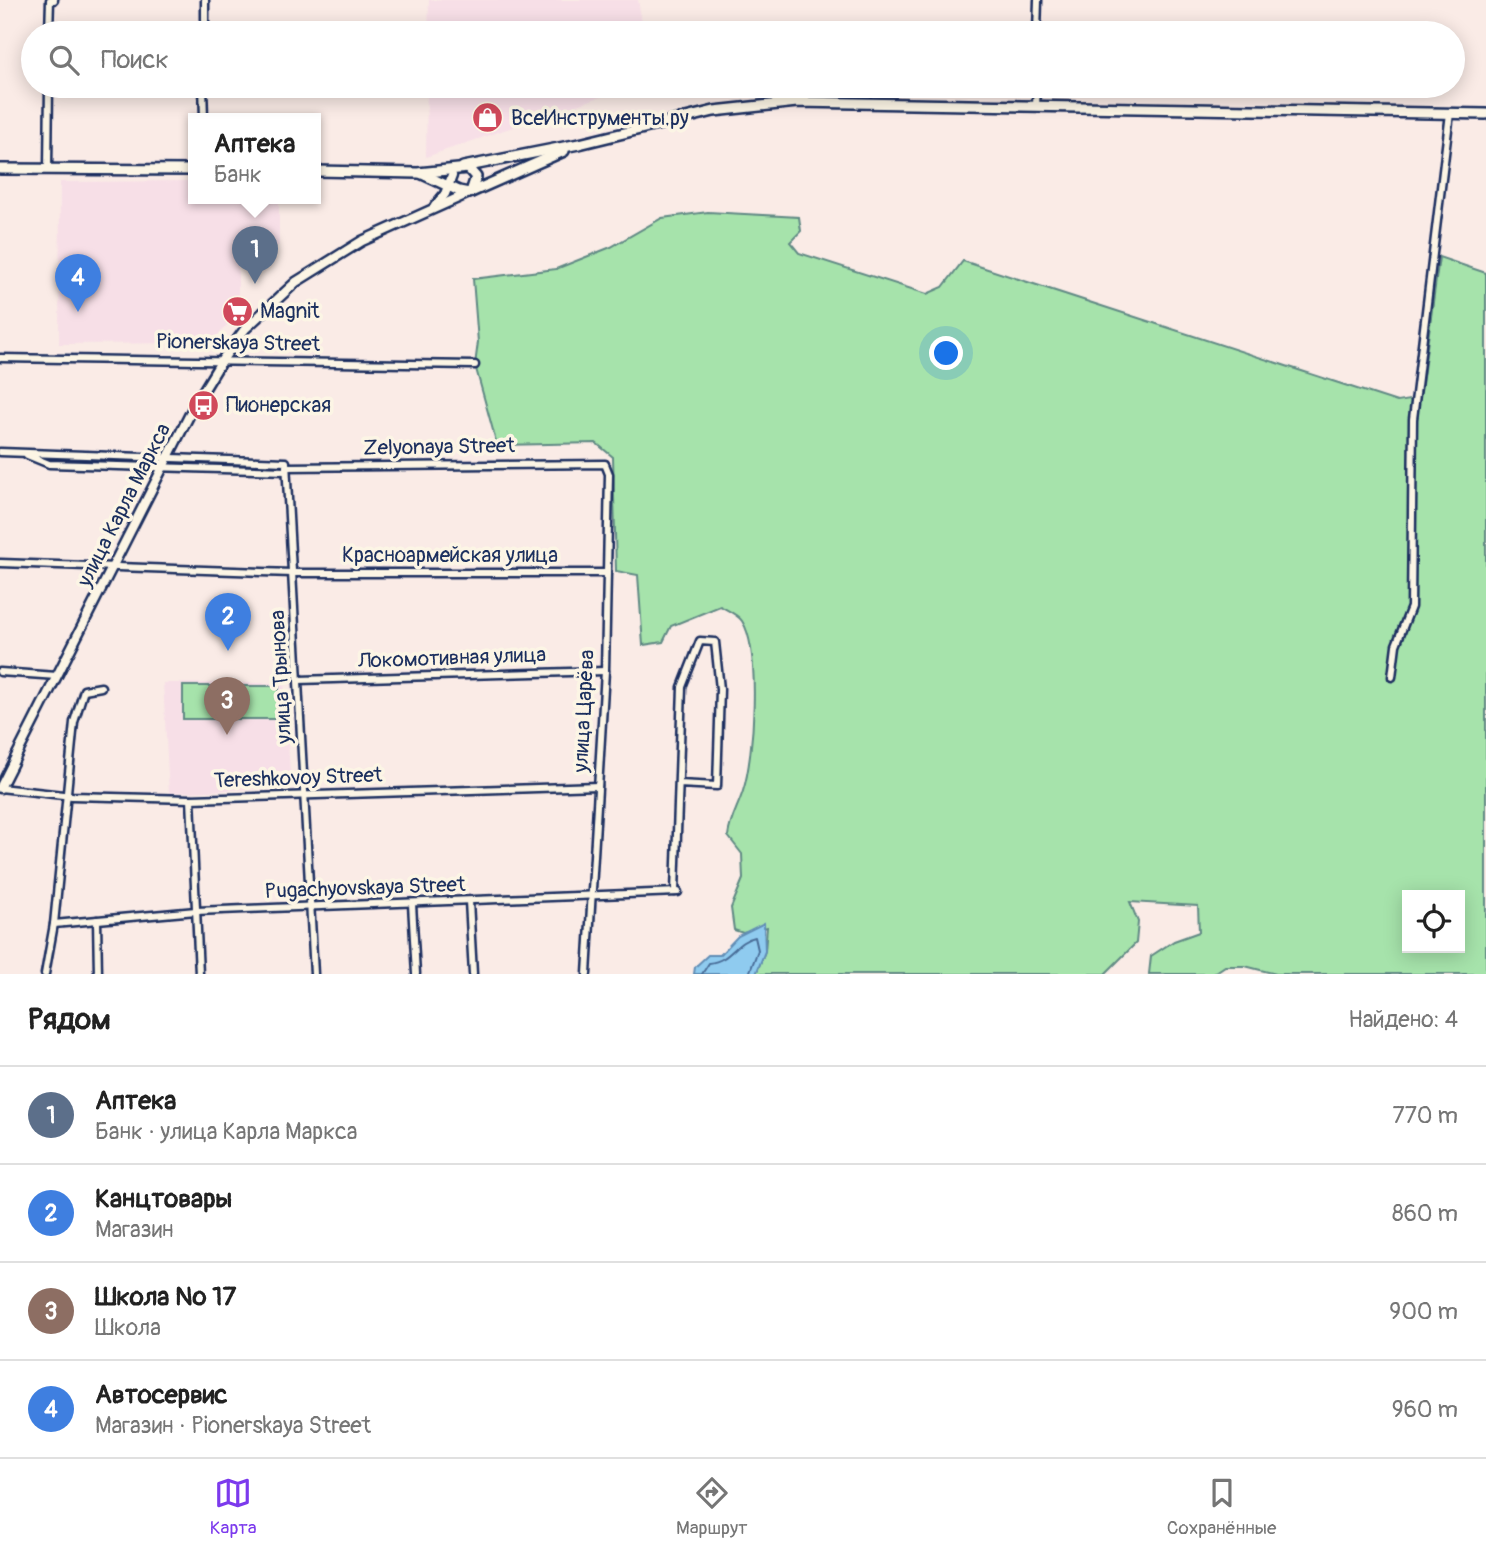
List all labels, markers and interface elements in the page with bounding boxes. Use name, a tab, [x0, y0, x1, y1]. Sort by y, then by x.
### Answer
search box	[21, 21, 1465, 98]
icon: search	[45, 41, 83, 79]
text: Поиск	[101, 44, 169, 76]
shop icon: ВсеИнструменты.ру	[471, 101, 505, 135]
place label: ВсеИнструменты.ру	[511, 105, 689, 132]
popup	[188, 113, 321, 204]
text: Аптека	[214, 128, 295, 160]
text: Банк	[214, 160, 262, 189]
pin: 1	[232, 226, 278, 284]
pin: 4	[55, 254, 101, 312]
supermarket icon: Magnit	[220, 294, 254, 328]
place label: Magnit	[260, 298, 320, 325]
street label: Pionerskaya Street	[156, 328, 321, 358]
your location	[929, 336, 963, 370]
bus stop icon: Пионерская	[186, 388, 220, 422]
place label: Пионерская	[226, 392, 331, 419]
street label: улица Карла Маркса	[71, 419, 177, 592]
street label: Zelyonaya Street	[363, 432, 516, 462]
street label: Красноармейская улица	[342, 542, 558, 569]
pin: 2	[205, 593, 251, 651]
street label: улица Трынова	[264, 609, 298, 746]
street label: Локомотивная улица	[356, 641, 547, 675]
street label: улица Царёва	[567, 649, 601, 774]
pin: 3	[204, 677, 250, 735]
street label: Tereshkovoy Street	[213, 762, 383, 794]
street label: Pugachyovskaya Street	[264, 871, 466, 905]
map controls	[1402, 890, 1465, 953]
button: locate	[1402, 890, 1465, 953]
text: Рядом	[28, 1001, 111, 1038]
text: Найдено: 4	[1348, 1005, 1458, 1034]
text: Аптека	[95, 1085, 176, 1117]
text: 1	[47, 1101, 56, 1130]
text: 770 m	[1393, 1101, 1458, 1130]
text: Банк · улица Карла Маркса	[95, 1117, 357, 1146]
text: Канцтовары	[95, 1183, 232, 1215]
text: 2	[45, 1199, 57, 1228]
text: 860 m	[1392, 1199, 1458, 1228]
text: Магазин	[95, 1215, 174, 1244]
text: Школа № 17	[95, 1281, 236, 1313]
text: 3	[45, 1297, 57, 1326]
text: 900 m	[1389, 1297, 1458, 1326]
text: Школа	[95, 1313, 161, 1342]
text: Автосервис	[95, 1379, 228, 1411]
text: 4	[44, 1395, 58, 1424]
text: 960 m	[1392, 1395, 1458, 1424]
text: Магазин · Pionerskaya Street	[95, 1411, 371, 1440]
tab: Карта	[210, 1474, 257, 1540]
tab: Маршрут	[676, 1474, 748, 1540]
tab: Сохранённые	[1167, 1474, 1276, 1540]

